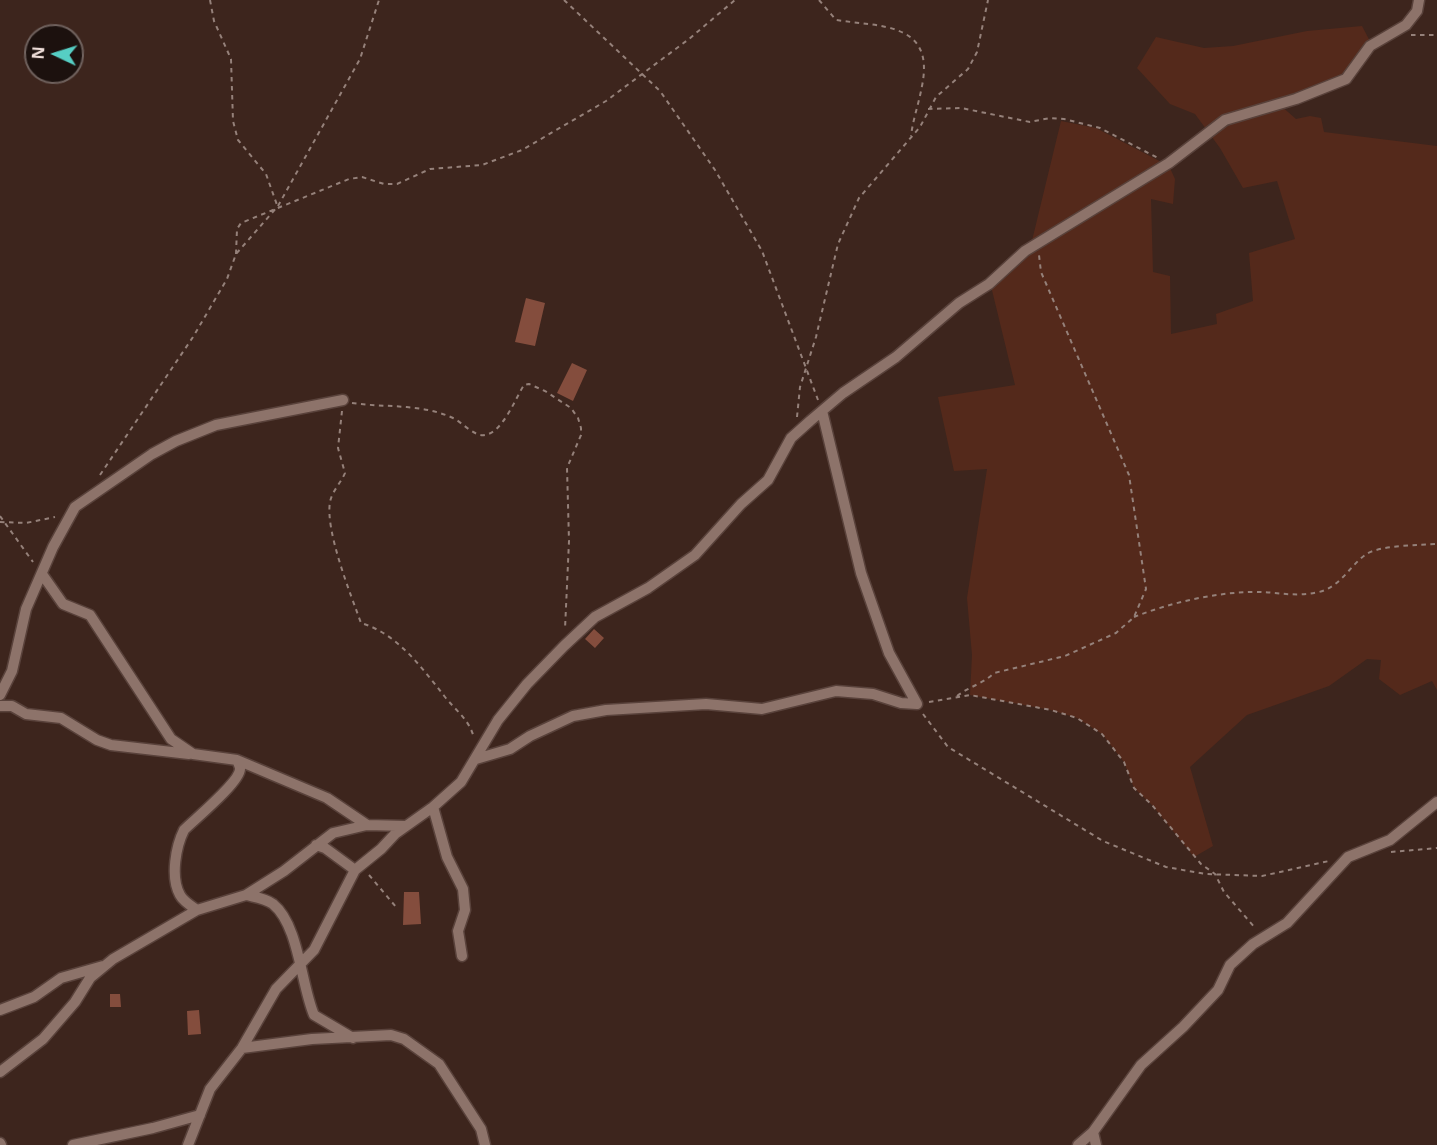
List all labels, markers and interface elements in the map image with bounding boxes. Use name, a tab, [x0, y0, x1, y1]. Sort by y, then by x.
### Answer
north arrow	[24, 24, 84, 84]
text: N	[27, 46, 49, 60]

